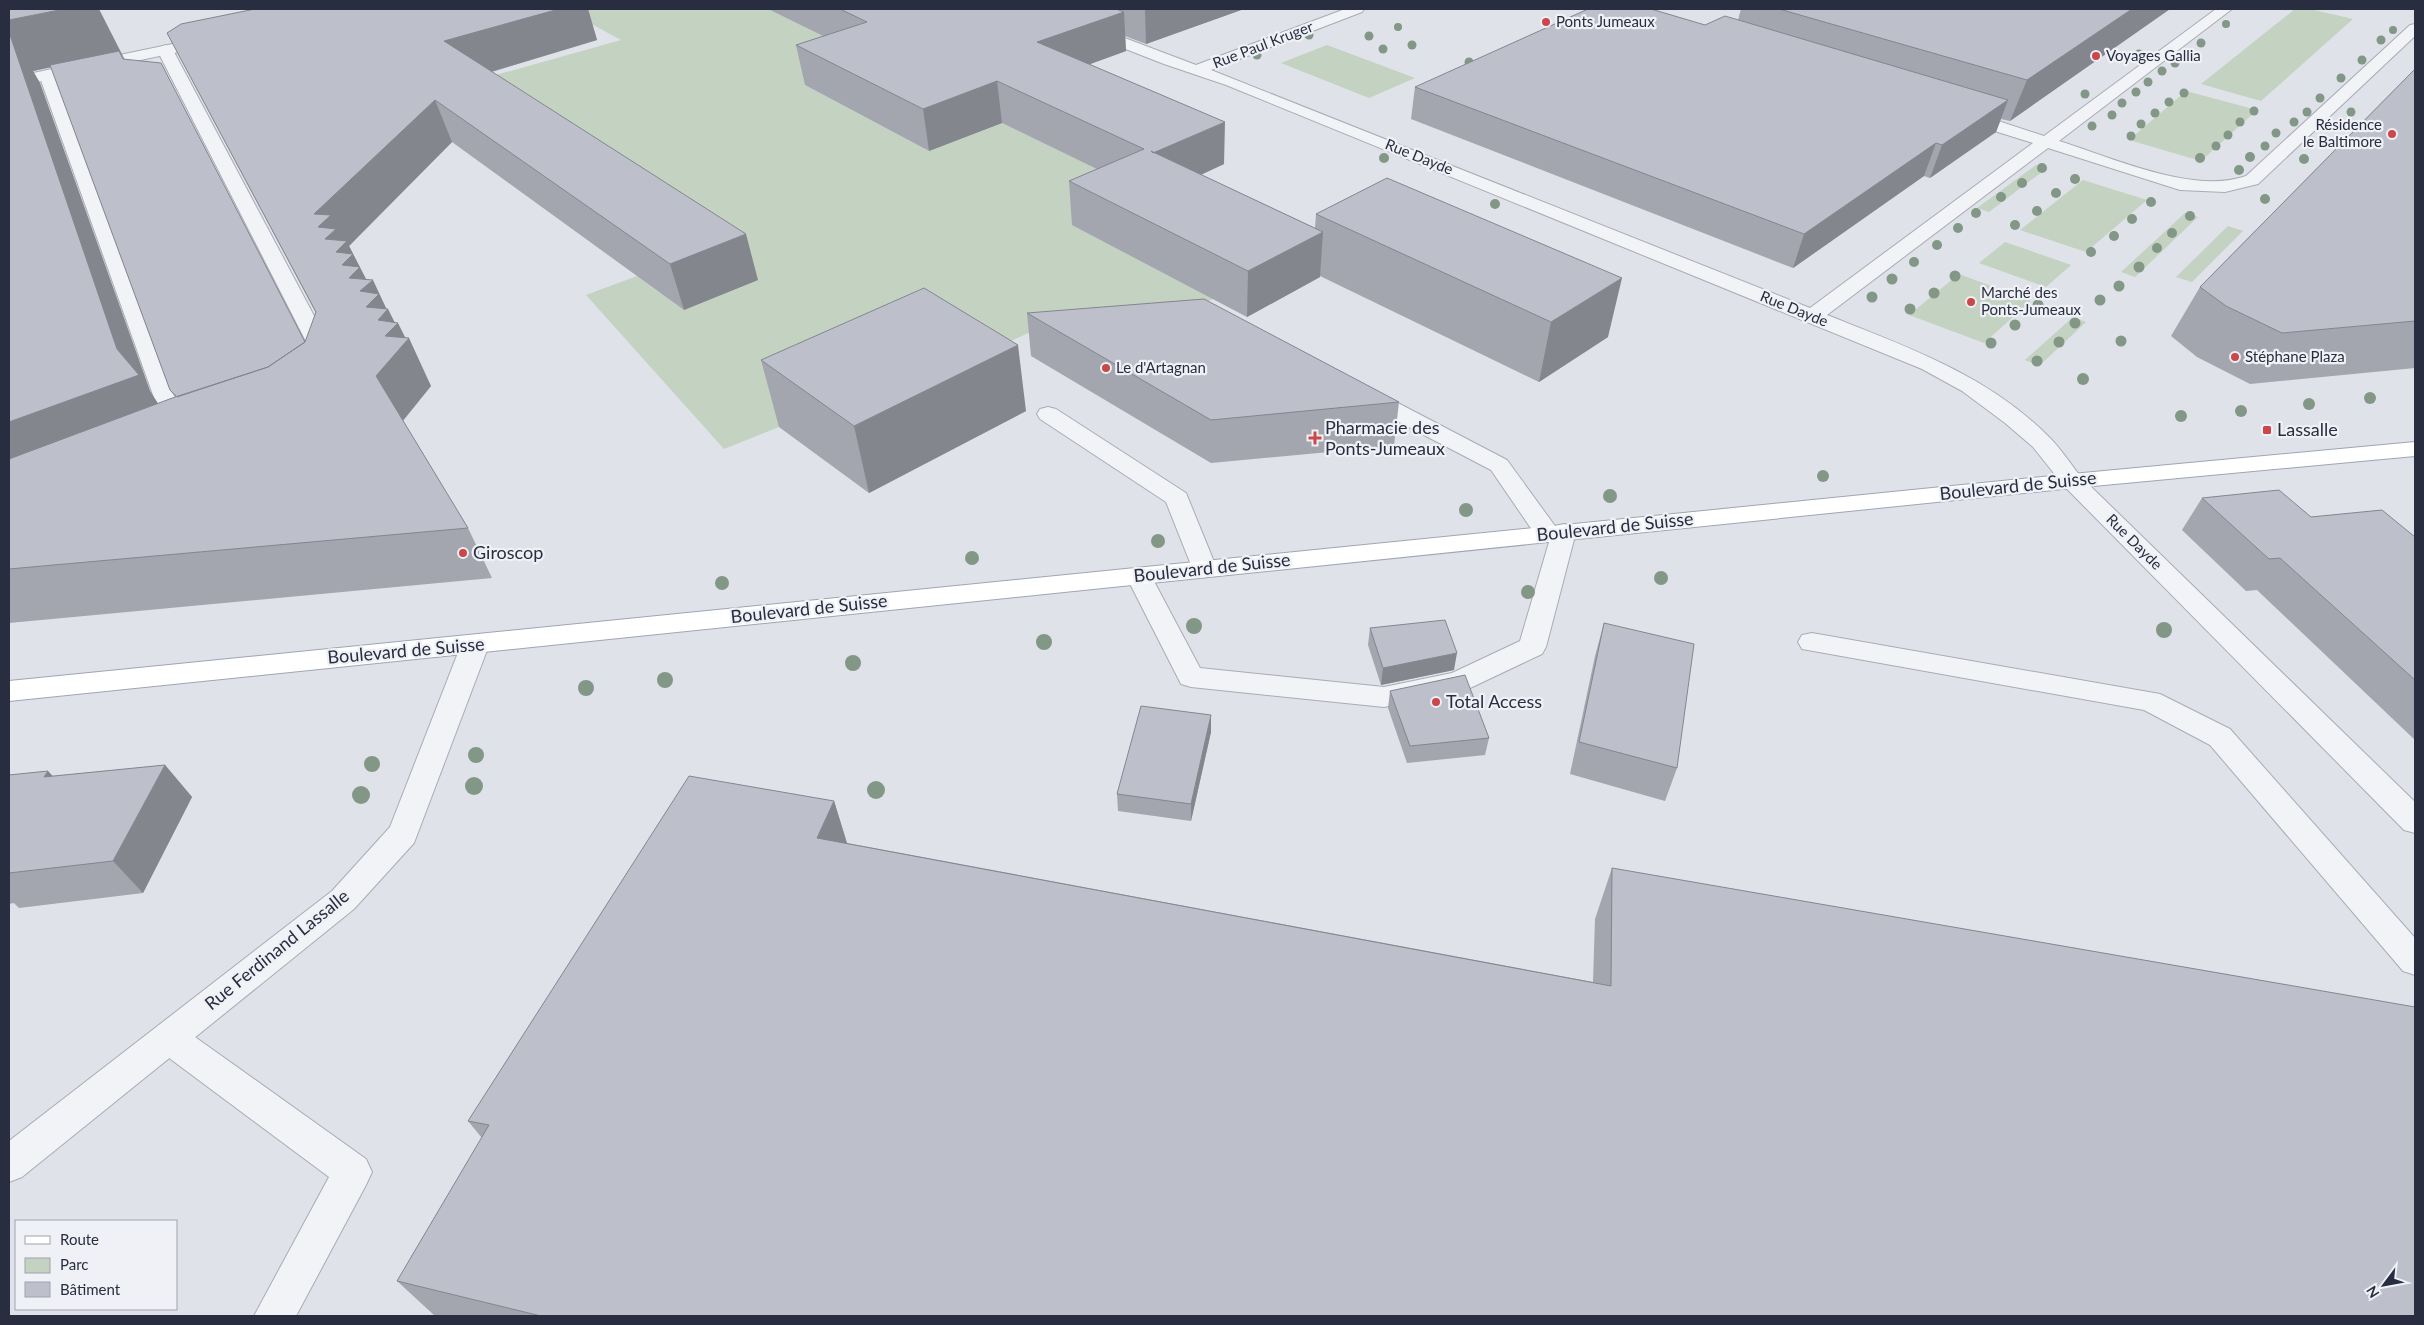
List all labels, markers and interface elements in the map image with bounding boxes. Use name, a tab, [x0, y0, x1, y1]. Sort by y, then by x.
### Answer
place label: Ponts Jumeaux	[1556, 12, 1655, 30]
street label: Rue Paul Kruger	[1210, 16, 1316, 71]
marker: Ponts Jumeaux	[1540, 16, 1552, 28]
place label: Voyages Gallia	[2106, 46, 2201, 64]
marker: Voyages Gallia	[2090, 50, 2102, 62]
place label: Résidence le Baltimore	[2303, 115, 2382, 150]
marker: Résidence le Baltimore	[2386, 128, 2398, 140]
street label: Rue Dayde	[1383, 134, 1456, 178]
place label: Marché des Ponts-Jumeaux	[1981, 283, 2082, 318]
street label: Rue Dayde	[1758, 286, 1831, 330]
marker: Marché des Ponts-Jumeaux	[1965, 296, 1977, 308]
place label: Stéphane Plaza	[2245, 347, 2345, 365]
marker: Stéphane Plaza	[2229, 351, 2241, 363]
place label: Le d'Artagnan	[1116, 358, 1206, 376]
marker: Le d'Artagnan	[1100, 362, 1112, 374]
place label: Pharmacie des Ponts-Jumeaux	[1325, 416, 1445, 459]
place label: Lassalle	[2277, 418, 2338, 440]
marker: Lassalle	[2261, 424, 2273, 436]
marker: Pharmacie des Ponts-Jumeaux	[1309, 432, 1321, 444]
street label: Boulevard de Suisse	[1938, 466, 2097, 504]
street label: Boulevard de Suisse	[1535, 507, 1694, 545]
street label: Rue Dayde	[2103, 510, 2166, 573]
place label: Giroscop	[473, 541, 543, 563]
marker: Giroscop	[457, 547, 469, 559]
street label: Boulevard de Suisse	[1132, 548, 1291, 586]
street label: Boulevard de Suisse	[729, 589, 888, 627]
street label: Boulevard de Suisse	[327, 632, 485, 668]
place label: Total Access	[1446, 690, 1542, 712]
marker: Total Access	[1430, 696, 1442, 708]
street label: Rue Ferdinand Lassalle	[200, 884, 353, 1014]
legend	[15, 1220, 178, 1310]
text: Route	[60, 1230, 99, 1248]
text: Parc	[60, 1255, 89, 1273]
north arrow	[2359, 1260, 2409, 1310]
text: Bâtiment	[60, 1280, 121, 1298]
text: N	[2362, 1283, 2383, 1301]

